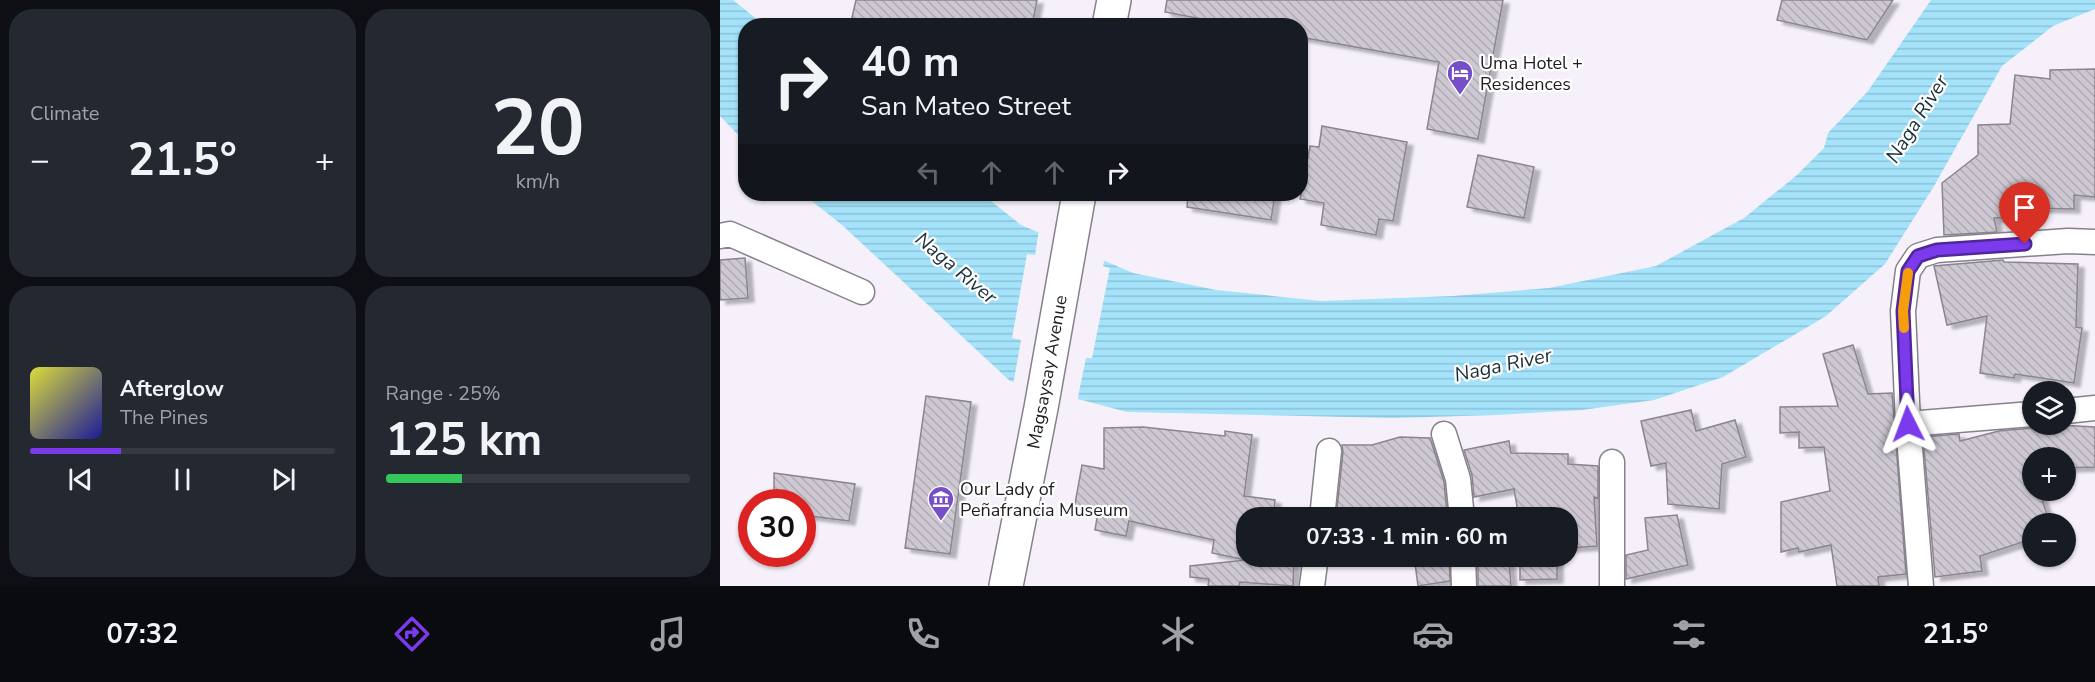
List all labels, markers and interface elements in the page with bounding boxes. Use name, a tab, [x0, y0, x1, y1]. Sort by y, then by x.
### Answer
text: 40 m	[861, 34, 960, 91]
icon: right	[762, 42, 840, 120]
place label: Uma Hotel + Residences	[1480, 51, 1583, 96]
hotel icon: Uma Hotel + Residences	[1445, 58, 1475, 96]
water label: Naga River	[1879, 69, 1955, 168]
text: 20	[491, 75, 585, 182]
text: San Mateo Street	[861, 88, 1071, 125]
text: Climate	[30, 100, 99, 127]
text: 21.5°	[128, 130, 237, 191]
text: −	[30, 138, 50, 183]
text: +	[315, 138, 335, 183]
icon: left	[912, 156, 945, 189]
icon: ahead	[975, 156, 1008, 189]
icon: ahead	[1038, 156, 1071, 189]
icon: right	[1101, 156, 1134, 189]
text: km/h	[516, 168, 560, 195]
pin	[1999, 182, 2050, 244]
icon: arrive	[2008, 191, 2041, 224]
water label: Naga River	[909, 226, 1003, 311]
street label: Magsaysay Avenue	[1021, 293, 1073, 451]
water label: Naga River	[1452, 341, 1555, 388]
text: Afterglow	[120, 374, 224, 404]
text: Range · 25%	[386, 380, 501, 407]
map controls	[2022, 381, 2076, 567]
button: layers	[2022, 381, 2076, 435]
position arrow	[1876, 392, 1940, 456]
text: The Pines	[120, 404, 208, 431]
text: 125 km	[386, 410, 542, 471]
button: +	[2022, 447, 2076, 501]
icon: previous	[64, 463, 97, 496]
icon: pause	[166, 463, 199, 496]
icon: next	[267, 463, 300, 496]
place label: Our Lady of Peñafrancia Museum	[960, 477, 1128, 522]
museum icon: Our Lady of Peñafrancia Museum	[926, 484, 956, 522]
speed limit sign: 30	[738, 489, 816, 567]
button: −	[2022, 513, 2076, 567]
text: 07:33 · 1 min · 60 m	[1306, 522, 1508, 552]
icon: directions	[391, 613, 433, 655]
icon: music	[647, 613, 689, 655]
icon: phone	[902, 613, 944, 655]
icon: climate	[1157, 613, 1199, 655]
icon: car	[1412, 613, 1454, 655]
icon: filters	[1668, 613, 1710, 655]
text: 07:32	[107, 616, 178, 653]
text: 21.5°	[1923, 616, 1988, 653]

